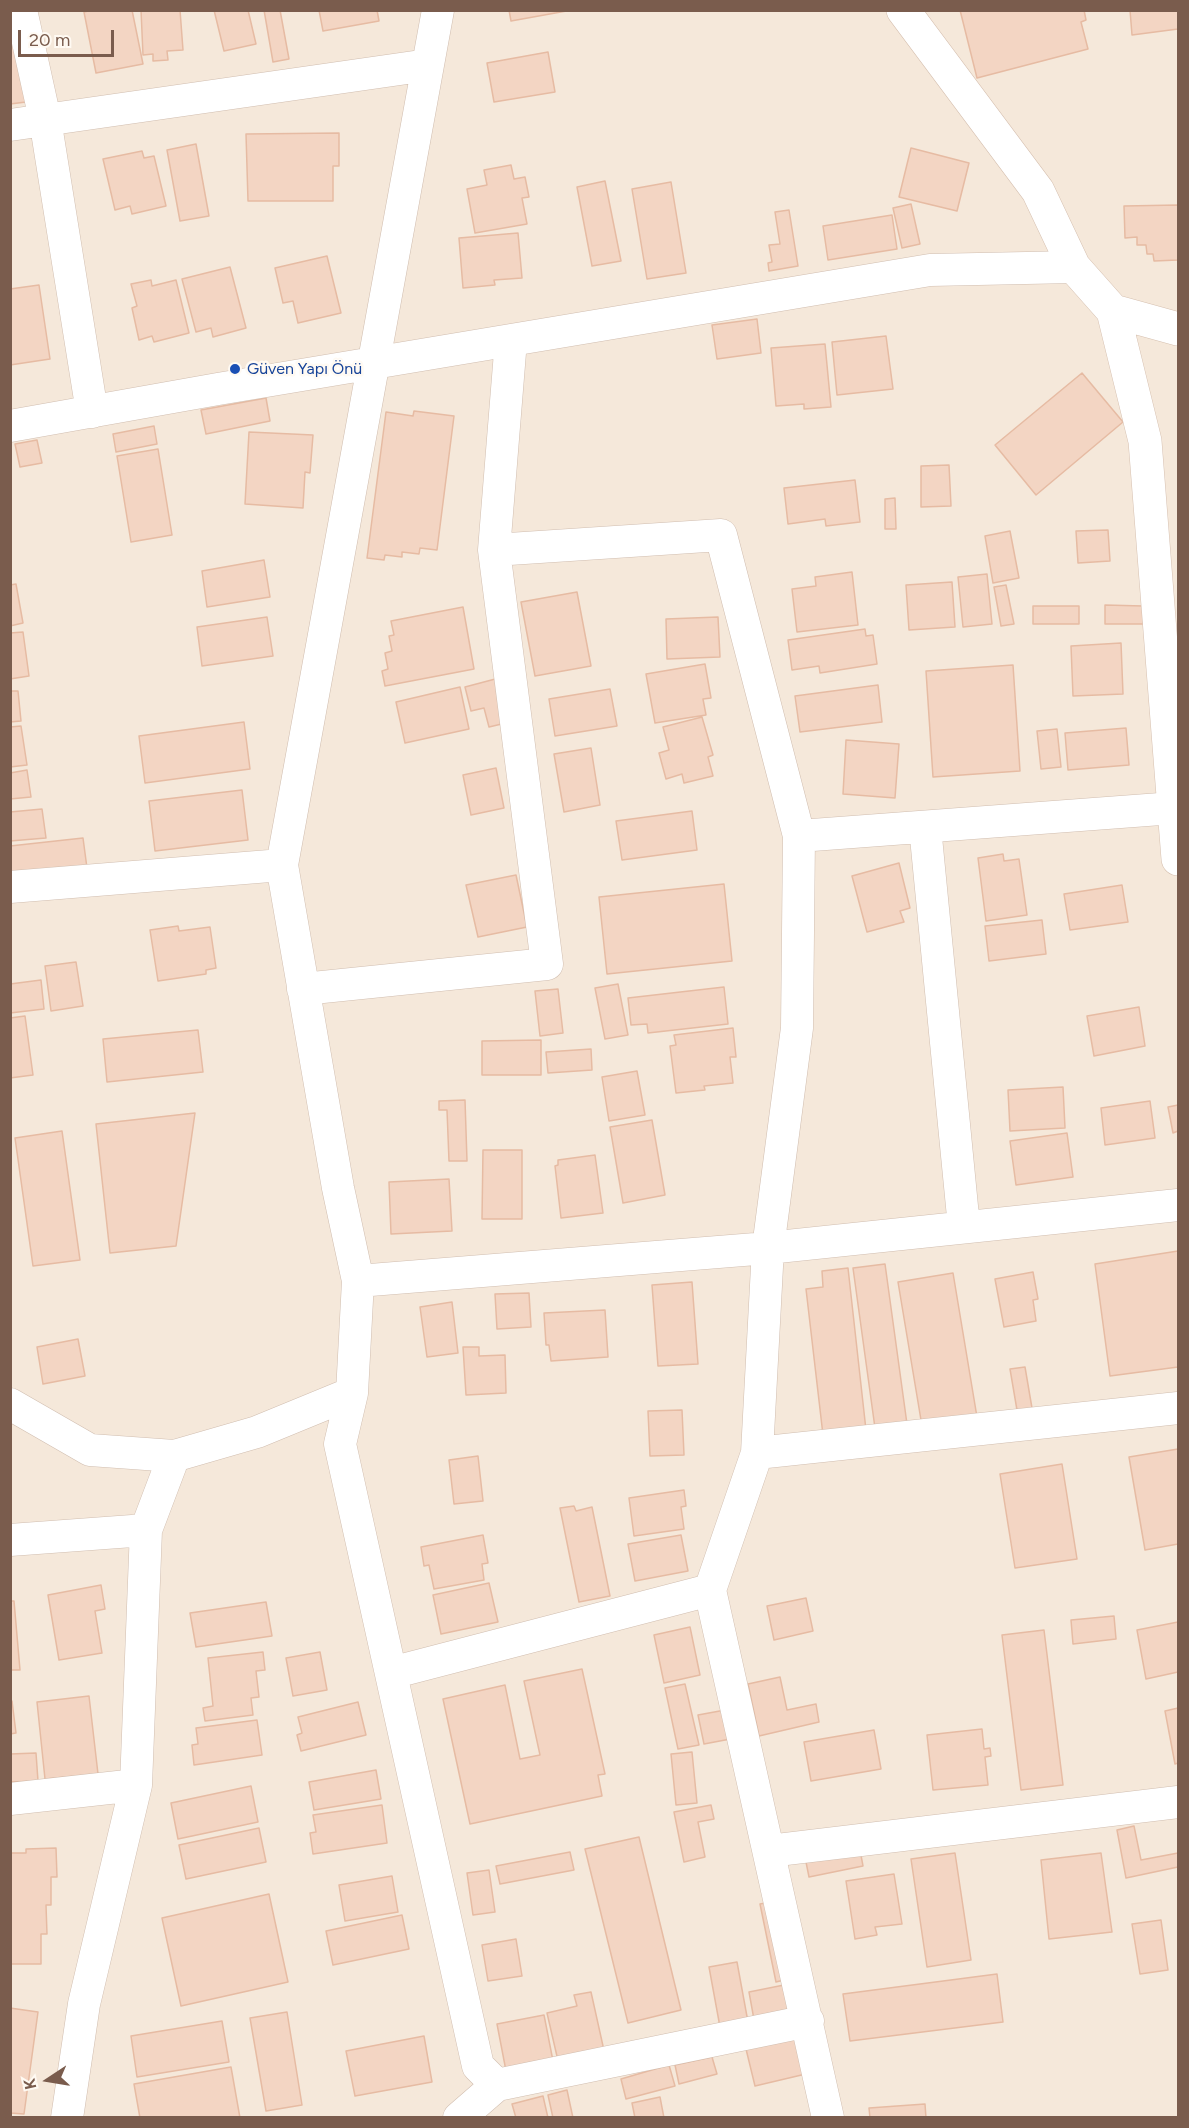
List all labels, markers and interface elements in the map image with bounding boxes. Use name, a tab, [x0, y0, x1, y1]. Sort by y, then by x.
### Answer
scale bar	[21, 18, 117, 56]
text: 20 m	[29, 29, 70, 51]
place label: Güven Yapı Önü	[247, 359, 362, 379]
marker: Güven Yapı Önü	[228, 362, 242, 376]
north arrow	[18, 2050, 78, 2110]
text: K	[20, 2077, 40, 2091]

